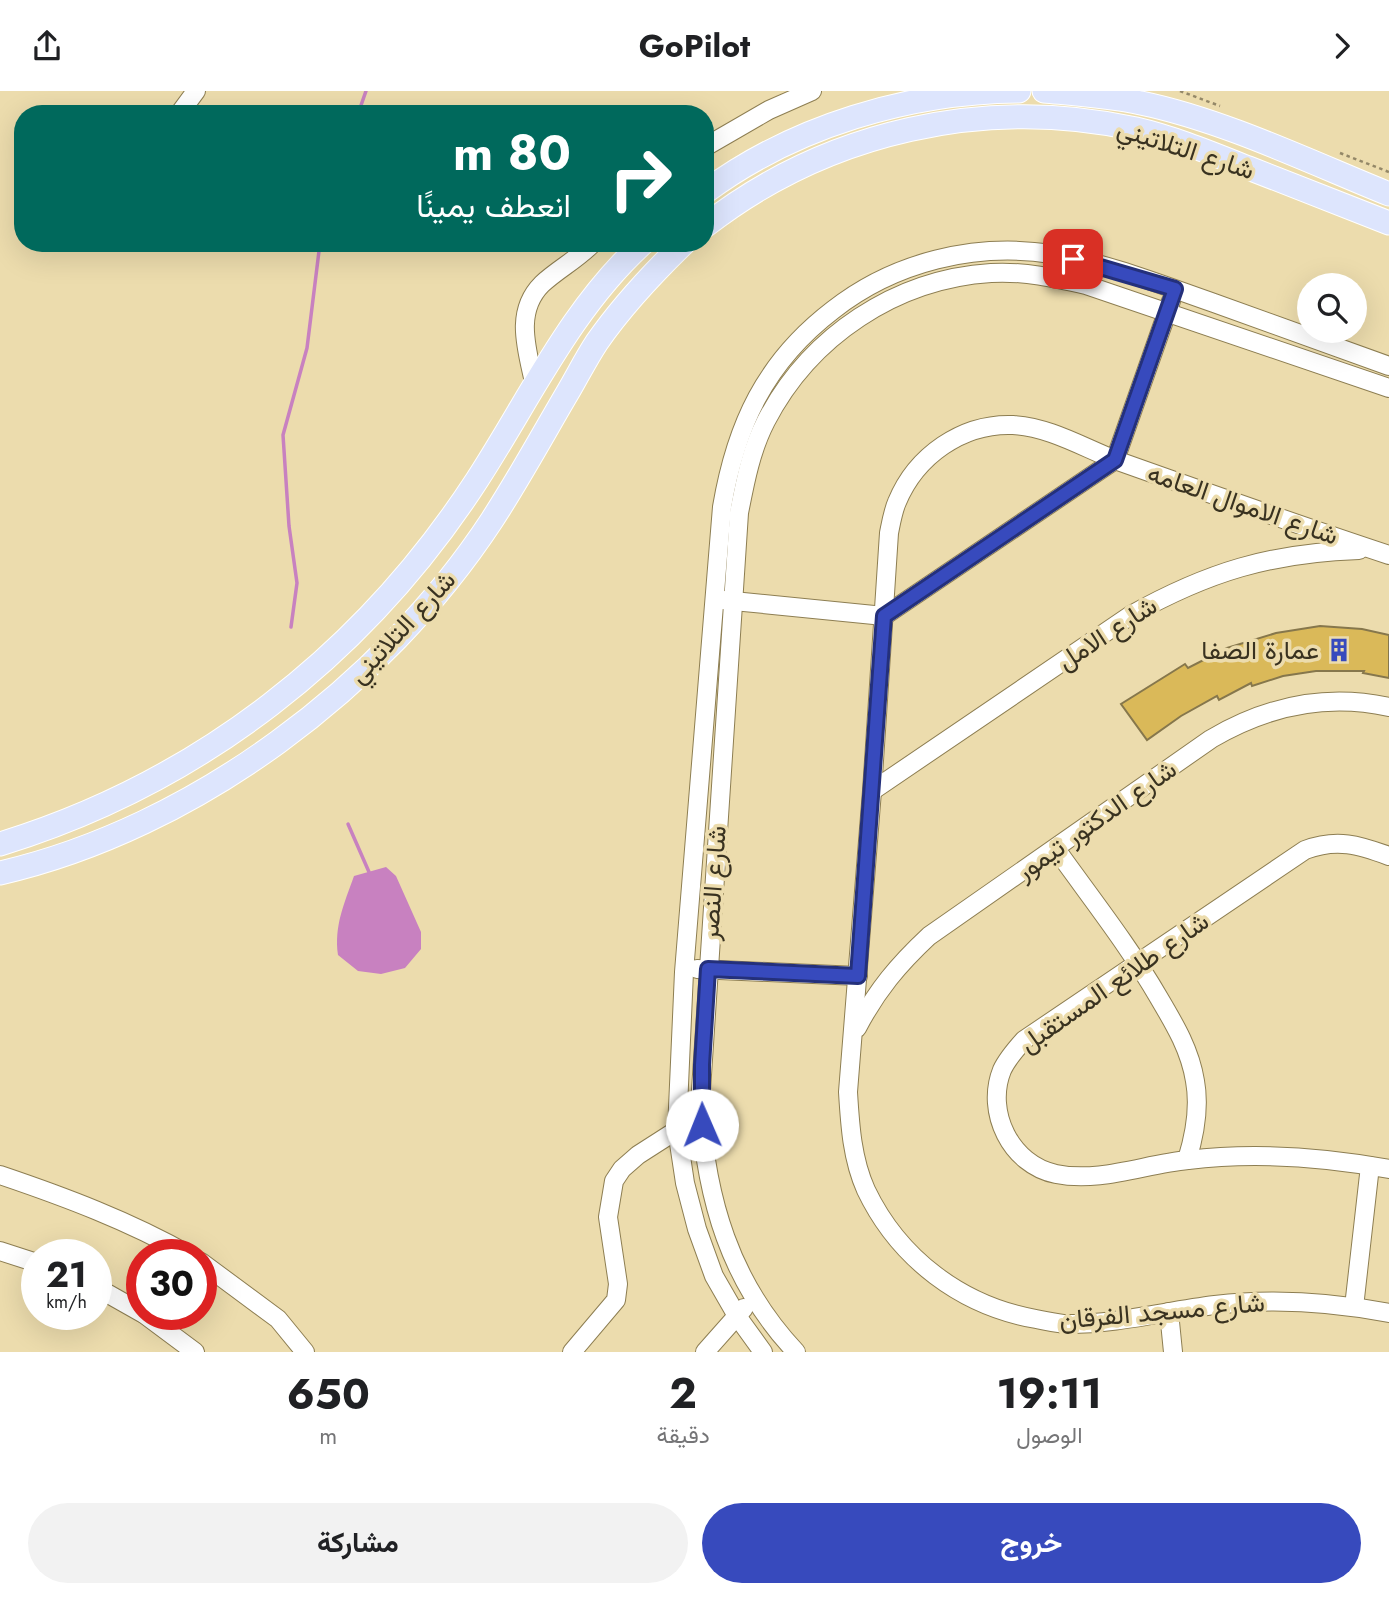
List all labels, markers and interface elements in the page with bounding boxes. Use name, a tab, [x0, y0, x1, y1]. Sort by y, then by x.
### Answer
text: GoPilot	[639, 23, 750, 69]
icon: share	[28, 27, 66, 65]
icon: forward	[1323, 27, 1361, 65]
street label: شارع التلاتيني	[1112, 109, 1260, 191]
text: 80 m	[453, 118, 571, 188]
icon: right	[595, 133, 686, 224]
text: انعطف يمينًا	[416, 183, 571, 229]
pin	[1043, 229, 1103, 289]
icon: arrive	[1054, 240, 1092, 278]
map controls	[1297, 273, 1367, 343]
button: search	[1297, 273, 1367, 343]
street label: شارع الاموال العامه	[1143, 454, 1343, 554]
street label: شارع التلاتيني	[340, 562, 466, 693]
street label: شارع الامل	[1050, 587, 1164, 679]
place label: عمارة الصفا	[1201, 631, 1319, 669]
building icon: عمارة الصفا	[1325, 636, 1353, 664]
street label: شارع الدكتور تيمور	[1007, 750, 1184, 890]
street label: شارع النصر	[690, 824, 736, 943]
street label: شارع طلائع المستقبل	[1011, 902, 1217, 1062]
position arrow	[665, 1088, 739, 1162]
speed limit sign: 30	[126, 1239, 217, 1330]
text: 21	[46, 1250, 87, 1300]
street label: شارع مسجد الفرقان	[1058, 1283, 1266, 1339]
text: km/h	[46, 1289, 87, 1315]
text: 2	[669, 1363, 697, 1424]
text: 19:11	[996, 1363, 1102, 1424]
text: 650	[287, 1364, 370, 1425]
text: دقيقة	[657, 1418, 710, 1452]
text: الوصول	[1016, 1418, 1083, 1452]
text: m	[319, 1419, 337, 1453]
button: مشاركة	[28, 1503, 688, 1583]
button: خروج	[702, 1503, 1361, 1583]

